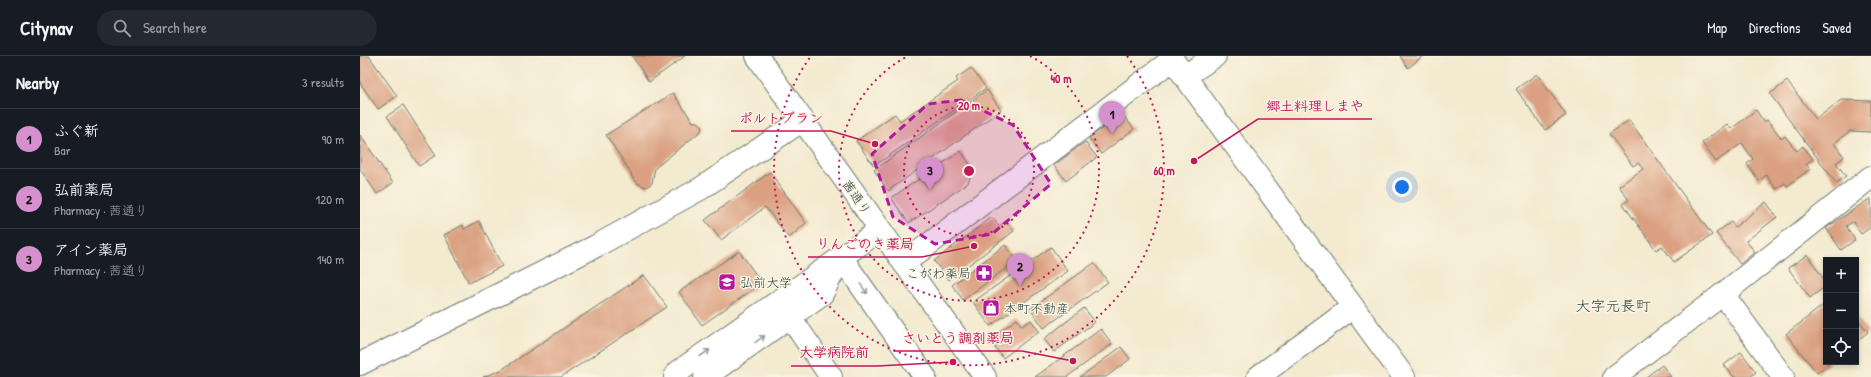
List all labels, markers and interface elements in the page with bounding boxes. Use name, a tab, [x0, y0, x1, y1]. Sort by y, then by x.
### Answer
search box	[97, 10, 377, 46]
text: Citynav	[20, 15, 73, 41]
icon: search	[111, 17, 133, 39]
text: Search here	[143, 17, 207, 38]
text: Map	[1707, 18, 1727, 37]
text: Directions	[1749, 18, 1800, 37]
text: Saved	[1822, 18, 1851, 37]
text: 40 m	[1051, 70, 1071, 87]
text: Nearby	[16, 71, 59, 94]
text: 3 results	[302, 73, 344, 91]
callout: 郷土料理しまや	[1258, 93, 1372, 119]
text: 郷土料理しまや	[1266, 96, 1364, 115]
text: 20 m	[958, 97, 980, 114]
pin: 1	[1099, 101, 1125, 134]
callout: ポルトブラン	[731, 105, 831, 131]
text: ポルトブラン	[739, 108, 823, 127]
text: ふぐ新	[54, 120, 99, 141]
text: 1	[27, 130, 31, 148]
text: 90 m	[322, 130, 344, 148]
text: Bar	[54, 141, 71, 159]
pin: 3	[917, 157, 943, 190]
text: 60 m	[1153, 162, 1175, 179]
centre of rings	[962, 164, 976, 178]
street label: 茜通り	[838, 176, 876, 218]
your location	[1392, 177, 1412, 197]
text: 弘前薬局	[54, 179, 114, 200]
text: 2	[26, 190, 32, 208]
text: 120 m	[316, 190, 344, 208]
text: Pharmacy · 茜通り	[54, 201, 148, 219]
callout: りんごのき薬局	[808, 231, 922, 257]
text: りんごのき薬局	[816, 234, 914, 253]
text: アイン薬局	[54, 239, 128, 260]
text: 3	[26, 250, 32, 268]
text: 140 m	[317, 250, 344, 268]
pin: 2	[1007, 253, 1033, 286]
map controls	[1823, 257, 1859, 365]
button: +	[1823, 257, 1859, 293]
text: Pharmacy · 茜通り	[54, 261, 148, 279]
pharmacy icon: こがわ薬局	[974, 263, 994, 283]
place label: こがわ薬局	[906, 264, 971, 282]
school or university icon: 弘前大学	[717, 272, 737, 292]
place label: 弘前大学	[740, 273, 792, 291]
one-way arrow	[860, 283, 868, 294]
button: −	[1823, 293, 1859, 329]
district label: 大字元長町	[1575, 295, 1651, 316]
shop icon: 本町不動産	[981, 298, 1001, 318]
place label: 本町不動産	[1004, 299, 1069, 317]
callout: さいとう調剤薬局	[894, 325, 1022, 351]
text: さいとう調剤薬局	[902, 328, 1014, 347]
button: locate	[1823, 329, 1859, 365]
one-way arrow	[754, 335, 765, 343]
callout: 大学病院前	[791, 340, 877, 366]
text: 大学病院前	[799, 342, 869, 361]
one-way arrow	[699, 349, 710, 357]

